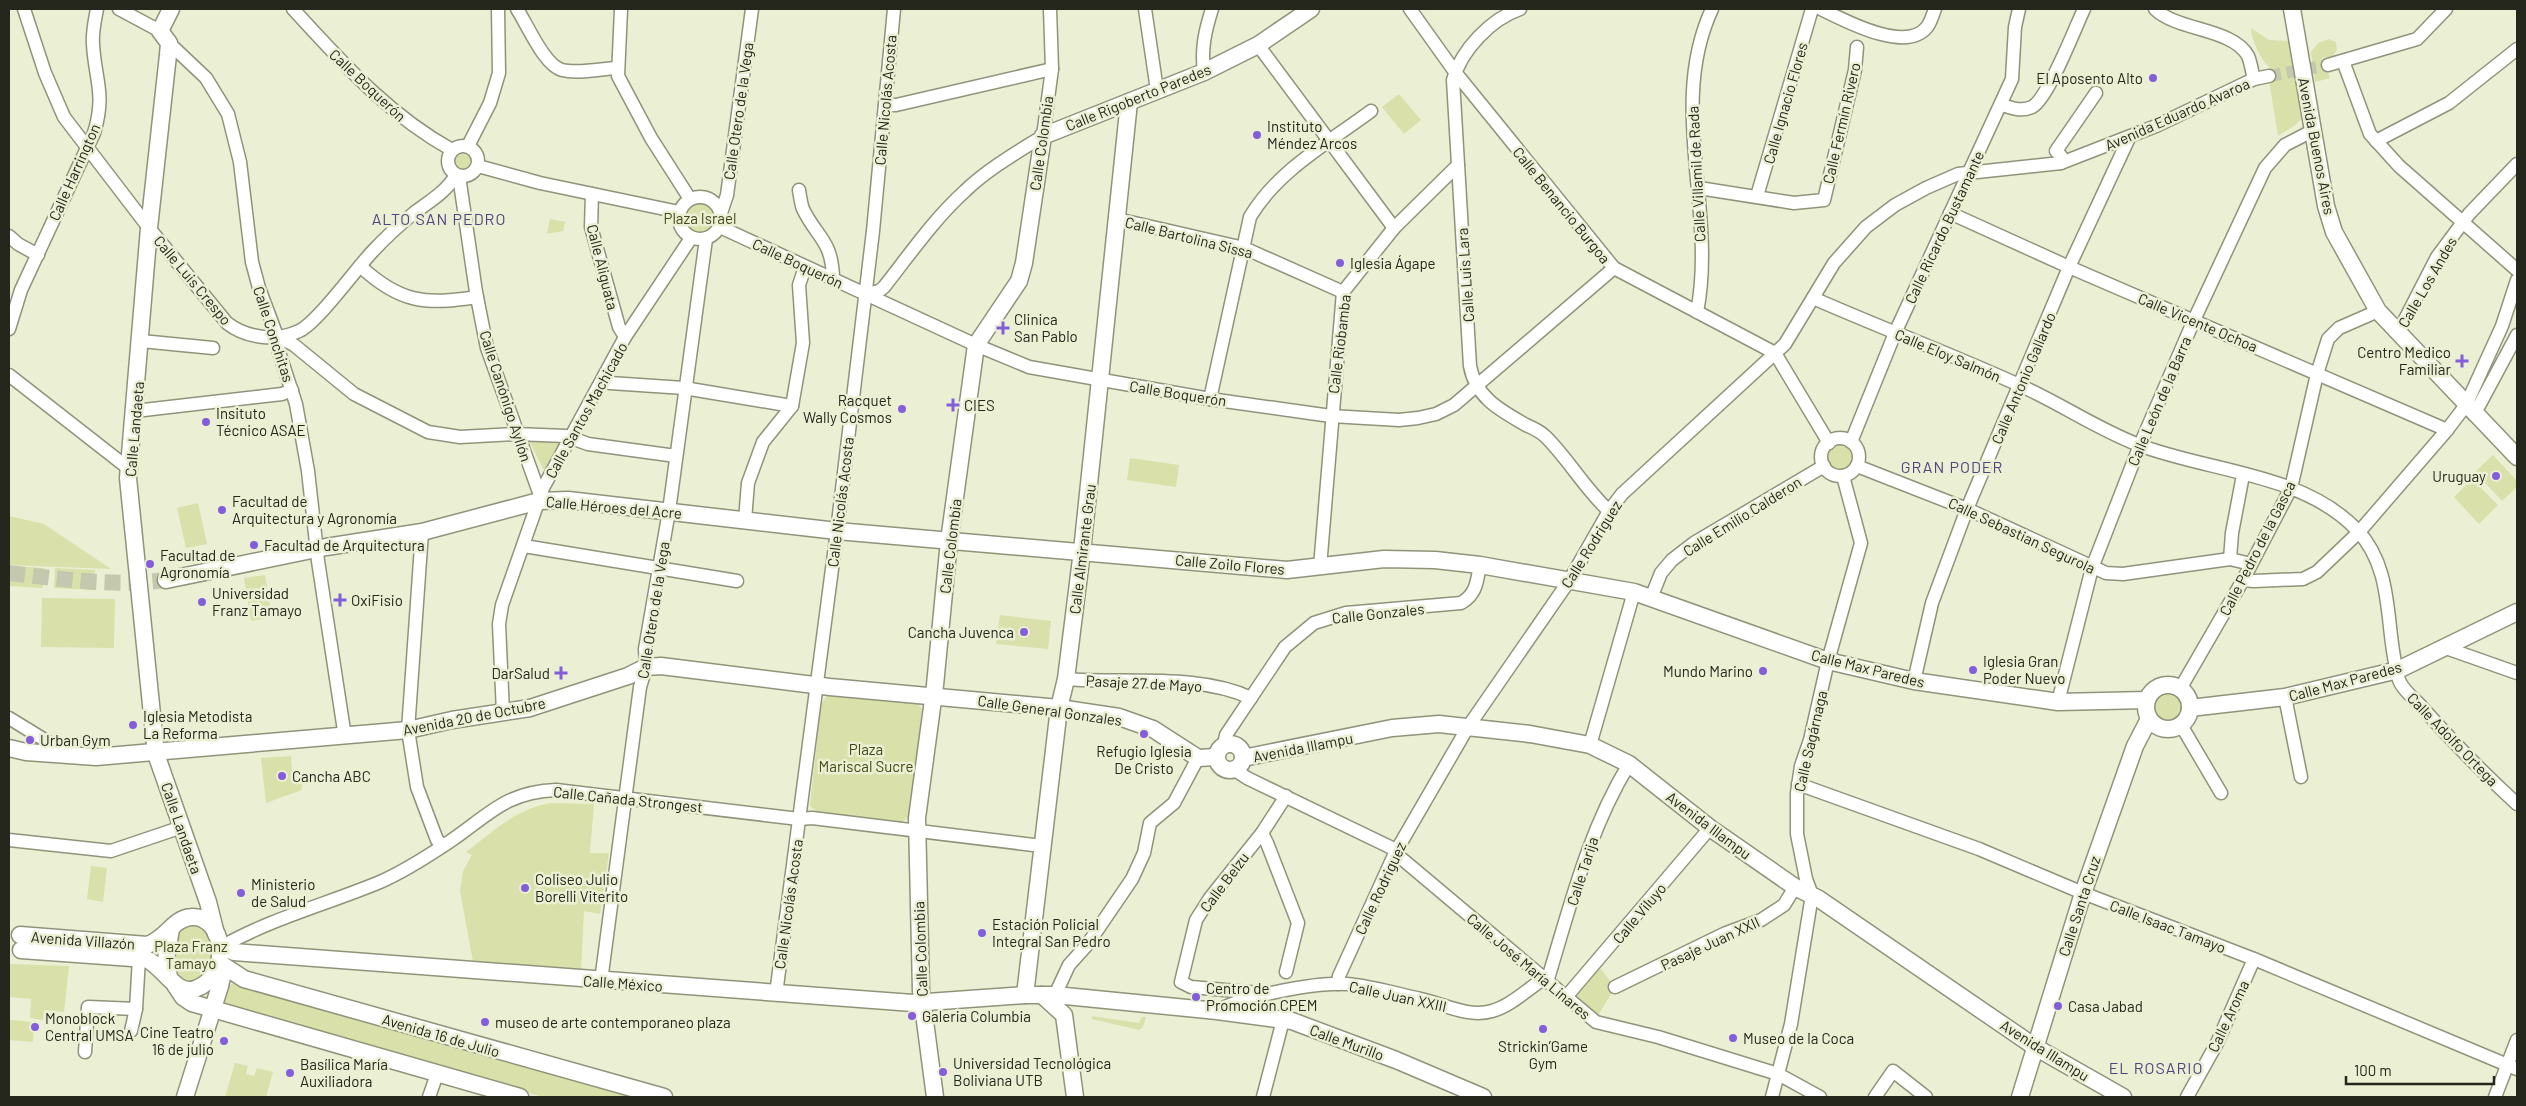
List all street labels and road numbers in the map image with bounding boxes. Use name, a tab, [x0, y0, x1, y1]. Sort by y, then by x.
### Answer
street label: Calle Nicolás Acosta	[870, 34, 900, 166]
street label: Calle Ignacio Flores	[1759, 40, 1811, 166]
street label: Calle Otero de la Vega	[719, 41, 757, 181]
street label: Calle Boquerón	[326, 45, 410, 125]
street label: Calle Rigoberto Paredes	[1063, 60, 1213, 134]
street label: Calle Fermín Rivero	[1818, 61, 1864, 185]
street label: Avenida Eduardo Avaroa	[2102, 74, 2252, 154]
street label: Avenida Buenos Aires	[2295, 76, 2339, 216]
street label: Calle Colombia	[1025, 94, 1057, 192]
street label: Calle Villamil de Rada	[1683, 105, 1709, 243]
street label: Calle Harrington	[45, 121, 103, 223]
street label: Calle Benancio Burgoa	[1509, 143, 1615, 267]
street label: Calle Ricardo Bustamante	[1901, 148, 1987, 306]
street label: Calle Bartolina Sissa	[1123, 212, 1255, 262]
street label: Calle Aliguata	[584, 222, 622, 312]
street label: Calle Luis Lara	[1453, 227, 1477, 323]
street label: Calle Luis Crespo	[150, 232, 236, 328]
street label: Calle Los Andes	[2394, 233, 2460, 331]
street label: Calle Boquerón	[750, 234, 846, 292]
street label: Calle Conchitas	[250, 284, 298, 384]
street label: Calle Vicente Ochoa	[2135, 289, 2261, 355]
street label: Calle Riobamba	[1324, 293, 1354, 395]
street label: Calle Antonio Gallardo	[1987, 309, 2059, 447]
street label: Calle Eloy Salmón	[1892, 325, 2004, 385]
street label: Calle Canónigo Ayllón	[476, 328, 536, 464]
street label: Calle León de la Barra	[2124, 333, 2194, 469]
street label: Calle Santos Machicado	[541, 339, 631, 481]
street label: Calle Boquerón	[1128, 376, 1228, 410]
street label: Calle Landaeta	[121, 381, 147, 477]
street label: Calle Nicolás Acosta	[823, 436, 857, 568]
street label: Calle Emilio Calderon	[1679, 472, 1805, 560]
street label: Calle Pedro de la Gasca	[2215, 478, 2299, 618]
street label: Calle Almirante Grau	[1065, 483, 1099, 615]
street label: Calle Héroes del Acre	[545, 492, 683, 522]
street label: Calle Sebastian Segurola	[1946, 493, 2098, 577]
street label: Calle Colombia	[935, 497, 965, 595]
street label: Calle Rodriguez	[1557, 497, 1625, 591]
street label: Calle Otero de la Vega	[633, 540, 673, 680]
street label: Calle Zoilo Flores	[1174, 550, 1286, 578]
street label: Calle Gonzales	[1331, 599, 1425, 627]
street label: Calle Max Paredes	[1809, 645, 1927, 691]
street label: Calle Max Paredes	[2287, 657, 2403, 705]
street label: Pasaje 27 de Mayo	[1085, 671, 1203, 695]
street label: Calle Adolfo Ortega	[2404, 688, 2502, 790]
street label: Calle Sagárnaga	[1790, 689, 1830, 793]
street label: Calle General Gonzales	[977, 691, 1123, 729]
street label: Avenida 20 de Octubre	[401, 693, 547, 739]
street label: Avenida Illampu	[1251, 728, 1355, 766]
street label: Calle Landaeta	[158, 780, 206, 876]
street label: Calle Cañada Strongest	[552, 782, 704, 816]
street label: Avenida Illampu	[1663, 787, 1755, 863]
street label: Calle Tarija	[1562, 834, 1602, 908]
street label: Calle Nicolás Acosta	[770, 838, 806, 970]
street label: Calle Rodriguez	[1351, 839, 1409, 937]
street label: Calle Belzu	[1196, 849, 1252, 915]
street label: Calle Santa Cruz	[2054, 853, 2104, 958]
street label: Calle Viluyo	[1608, 879, 1670, 947]
street label: Calle Isaac Tamayo	[2108, 896, 2228, 956]
street label: Calle Colombia	[909, 901, 931, 997]
street label: Calle José María Linares	[1464, 909, 1594, 1023]
street label: Pasaje Juan XXII	[1658, 912, 1762, 974]
street label: Avenida Villazón	[30, 927, 136, 953]
street label: Calle México	[582, 971, 664, 995]
street label: Calle Juan XXIII	[1348, 977, 1448, 1015]
street label: Calle Aroma	[2204, 977, 2252, 1055]
street label: Avenida 16 de Julio	[380, 1010, 502, 1060]
street label: Avenida Illampu	[1997, 1015, 2093, 1085]
street label: Calle Murillo	[1307, 1020, 1387, 1064]

